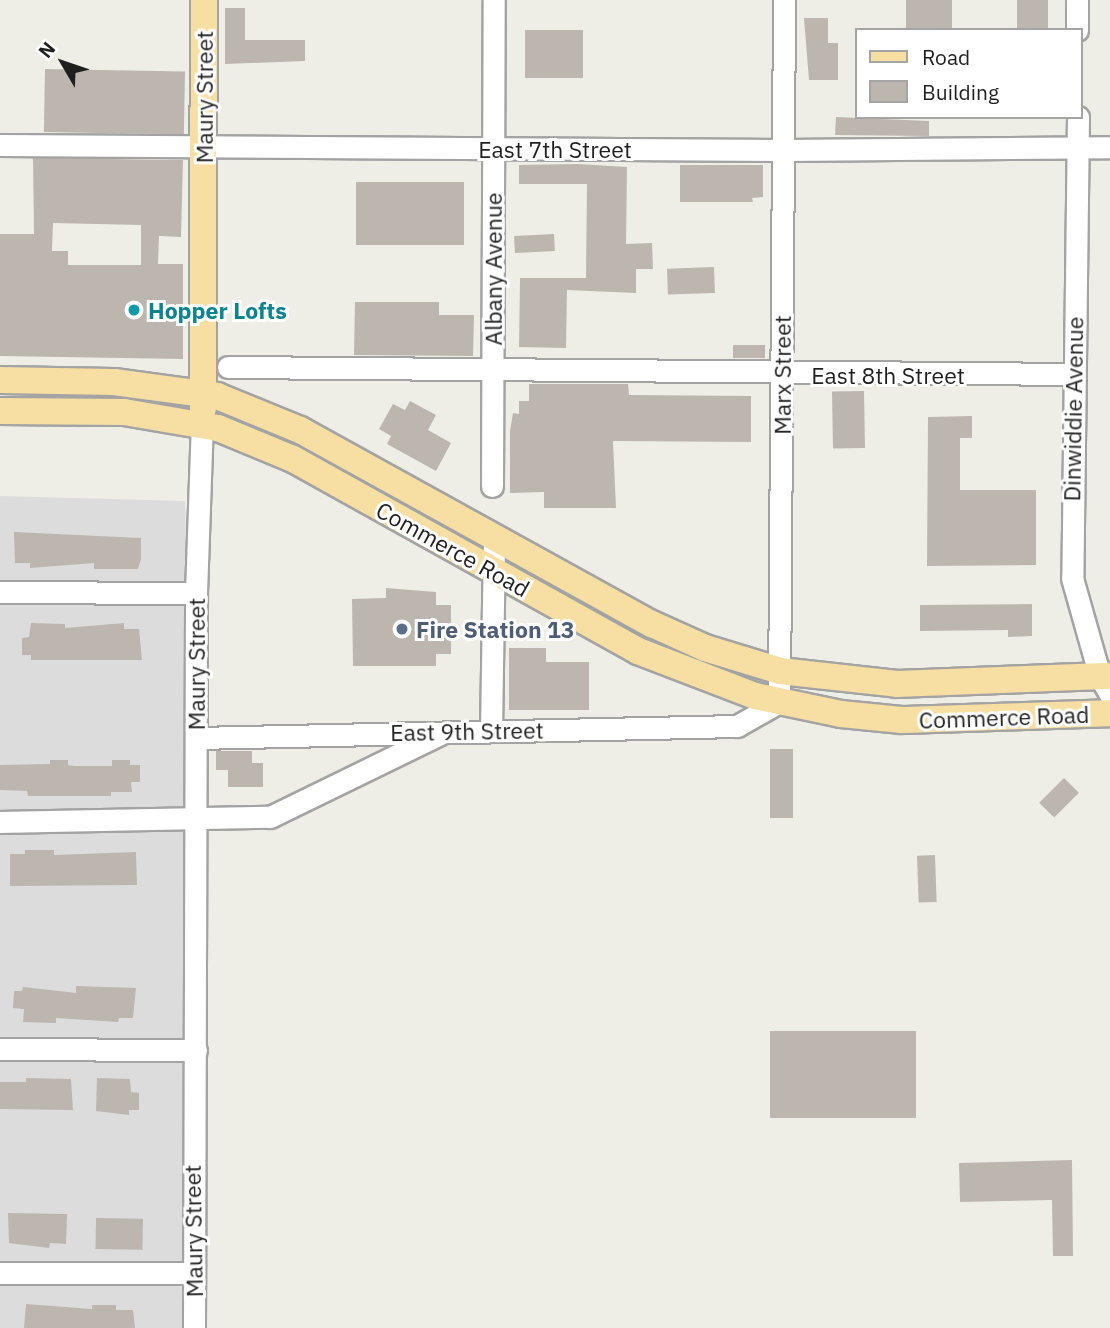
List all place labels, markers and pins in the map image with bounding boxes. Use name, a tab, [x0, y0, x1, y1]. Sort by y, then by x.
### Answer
place label: Hopper Lofts	[148, 296, 287, 324]
marker: Hopper Lofts	[126, 302, 142, 318]
place label: Fire Station 13	[416, 615, 575, 643]
marker: Fire Station 13	[394, 621, 410, 637]

